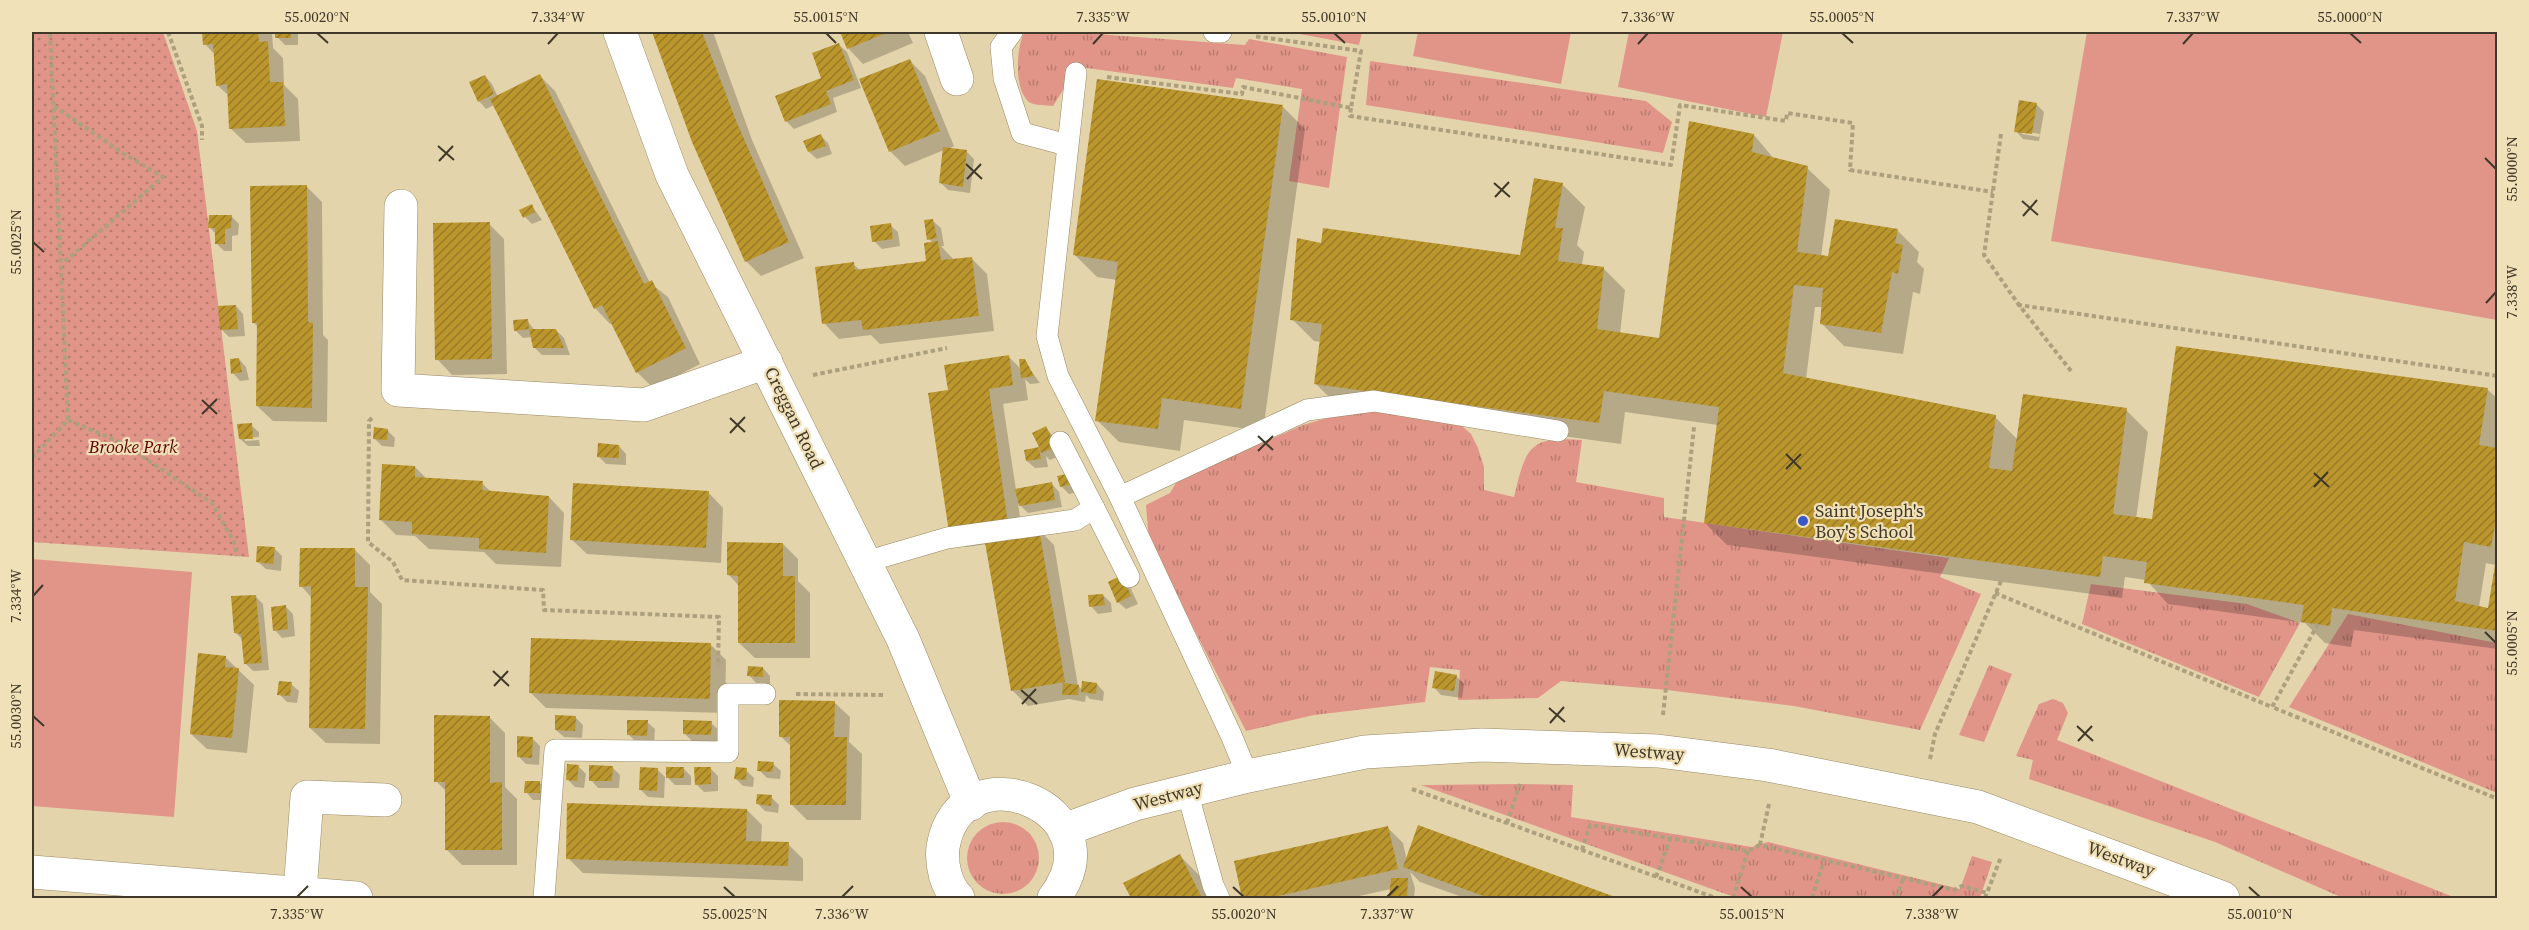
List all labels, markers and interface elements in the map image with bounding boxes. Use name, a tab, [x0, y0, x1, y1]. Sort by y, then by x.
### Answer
text: 55.0020°N	[284, 6, 350, 27]
text: 7.334°W	[531, 6, 585, 27]
text: 55.0015°N	[793, 6, 859, 27]
text: 7.335°W	[1076, 6, 1130, 27]
text: 55.0010°N	[1301, 6, 1367, 27]
text: 7.336°W	[1621, 6, 1675, 27]
text: 55.0005°N	[1809, 6, 1875, 27]
text: 7.337°W	[2166, 6, 2220, 27]
text: 55.0000°N	[2317, 6, 2383, 27]
text: 55.0000°N	[2501, 136, 2522, 202]
text: 55.0025°N	[5, 209, 26, 275]
text: 7.338°W	[2501, 265, 2522, 319]
street label: Creggan Road	[759, 362, 830, 473]
park label: Brooke Park	[87, 434, 178, 459]
place label: Saint Joseph's Boy's School	[1815, 498, 1924, 544]
marker: Saint Joseph's Boy's School	[1796, 514, 1810, 528]
text: 7.334°W	[5, 569, 26, 623]
text: 55.0005°N	[2501, 610, 2522, 676]
text: 55.0030°N	[5, 683, 26, 749]
street label: Westway	[1613, 737, 1686, 766]
street label: Westway	[1130, 774, 1206, 817]
street label: Westway	[2084, 835, 2159, 883]
text: 7.335°W	[270, 903, 324, 924]
text: 55.0025°N	[702, 903, 768, 924]
text: 7.336°W	[815, 903, 869, 924]
text: 55.0020°N	[1211, 903, 1277, 924]
text: 7.337°W	[1360, 903, 1414, 924]
text: 55.0015°N	[1719, 903, 1785, 924]
text: 7.338°W	[1905, 903, 1959, 924]
text: 55.0010°N	[2227, 903, 2293, 924]

